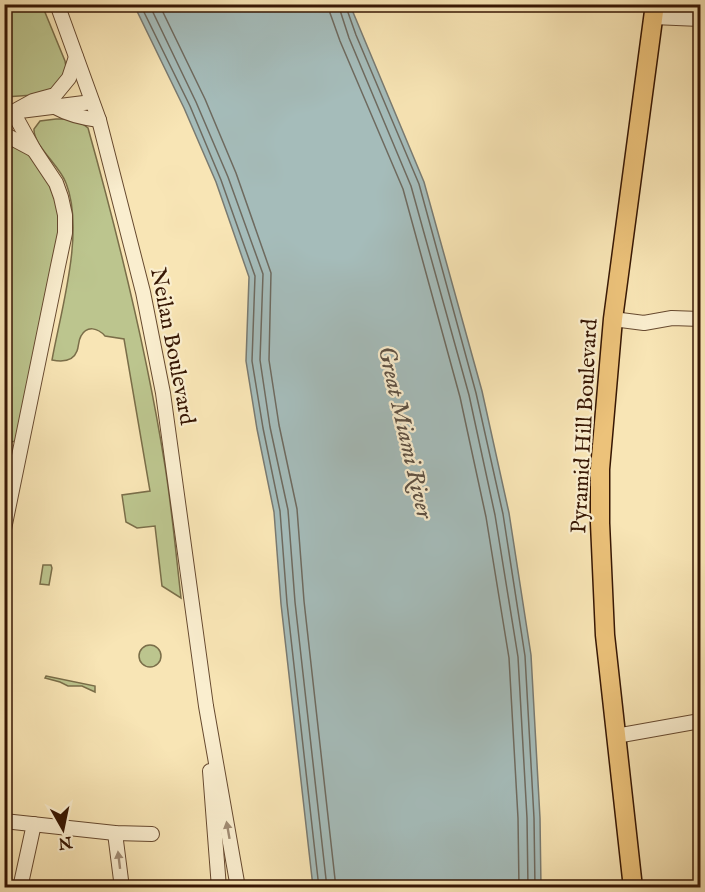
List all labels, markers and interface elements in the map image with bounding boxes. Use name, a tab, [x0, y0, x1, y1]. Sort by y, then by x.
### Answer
street label: Neilan Boulevard	[143, 266, 201, 427]
street label: Pyramid Hill Boulevard	[565, 318, 605, 534]
water label: Great Miami River	[370, 343, 440, 523]
north arrow	[33, 799, 93, 859]
one-way arrow	[223, 820, 232, 839]
text: N	[56, 831, 74, 853]
one-way arrow	[114, 851, 123, 870]

